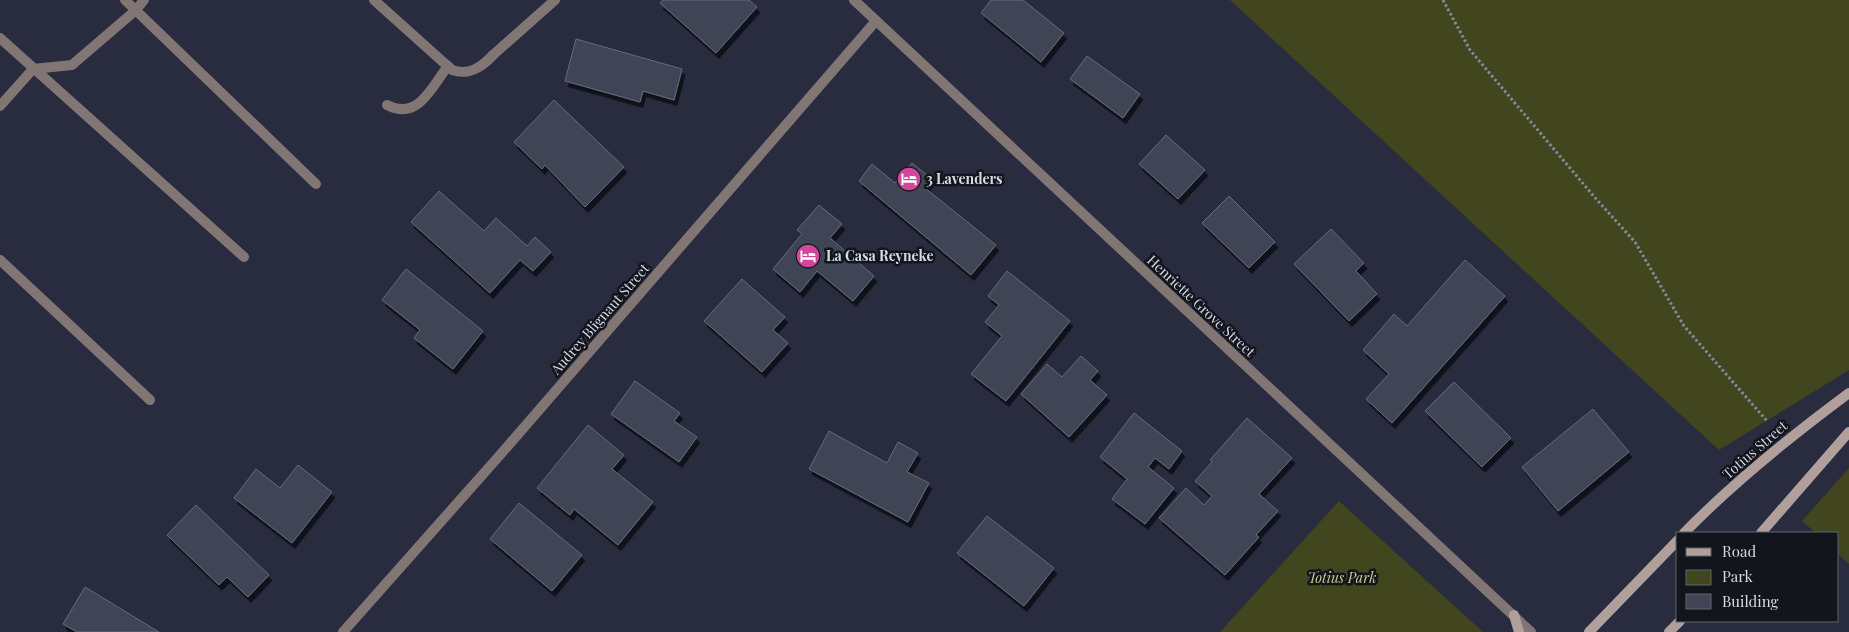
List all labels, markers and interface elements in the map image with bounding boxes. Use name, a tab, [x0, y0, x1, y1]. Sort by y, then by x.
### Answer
hotel icon: 3 Lavenders	[896, 166, 922, 192]
place label: 3 Lavenders	[926, 169, 1003, 188]
hotel icon: La Casa Reyneke	[795, 243, 821, 269]
place label: La Casa Reyneke	[826, 246, 933, 265]
street label: Henriette Grove Street	[1143, 250, 1260, 362]
street label: Audrey Blignaut Street	[546, 258, 654, 379]
street label: Totius Street	[1718, 415, 1792, 483]
legend	[1676, 532, 1839, 622]
text: Road	[1722, 541, 1756, 561]
text: Park	[1722, 566, 1754, 586]
park label: Totius Park	[1308, 568, 1376, 587]
text: Building	[1722, 591, 1779, 611]

